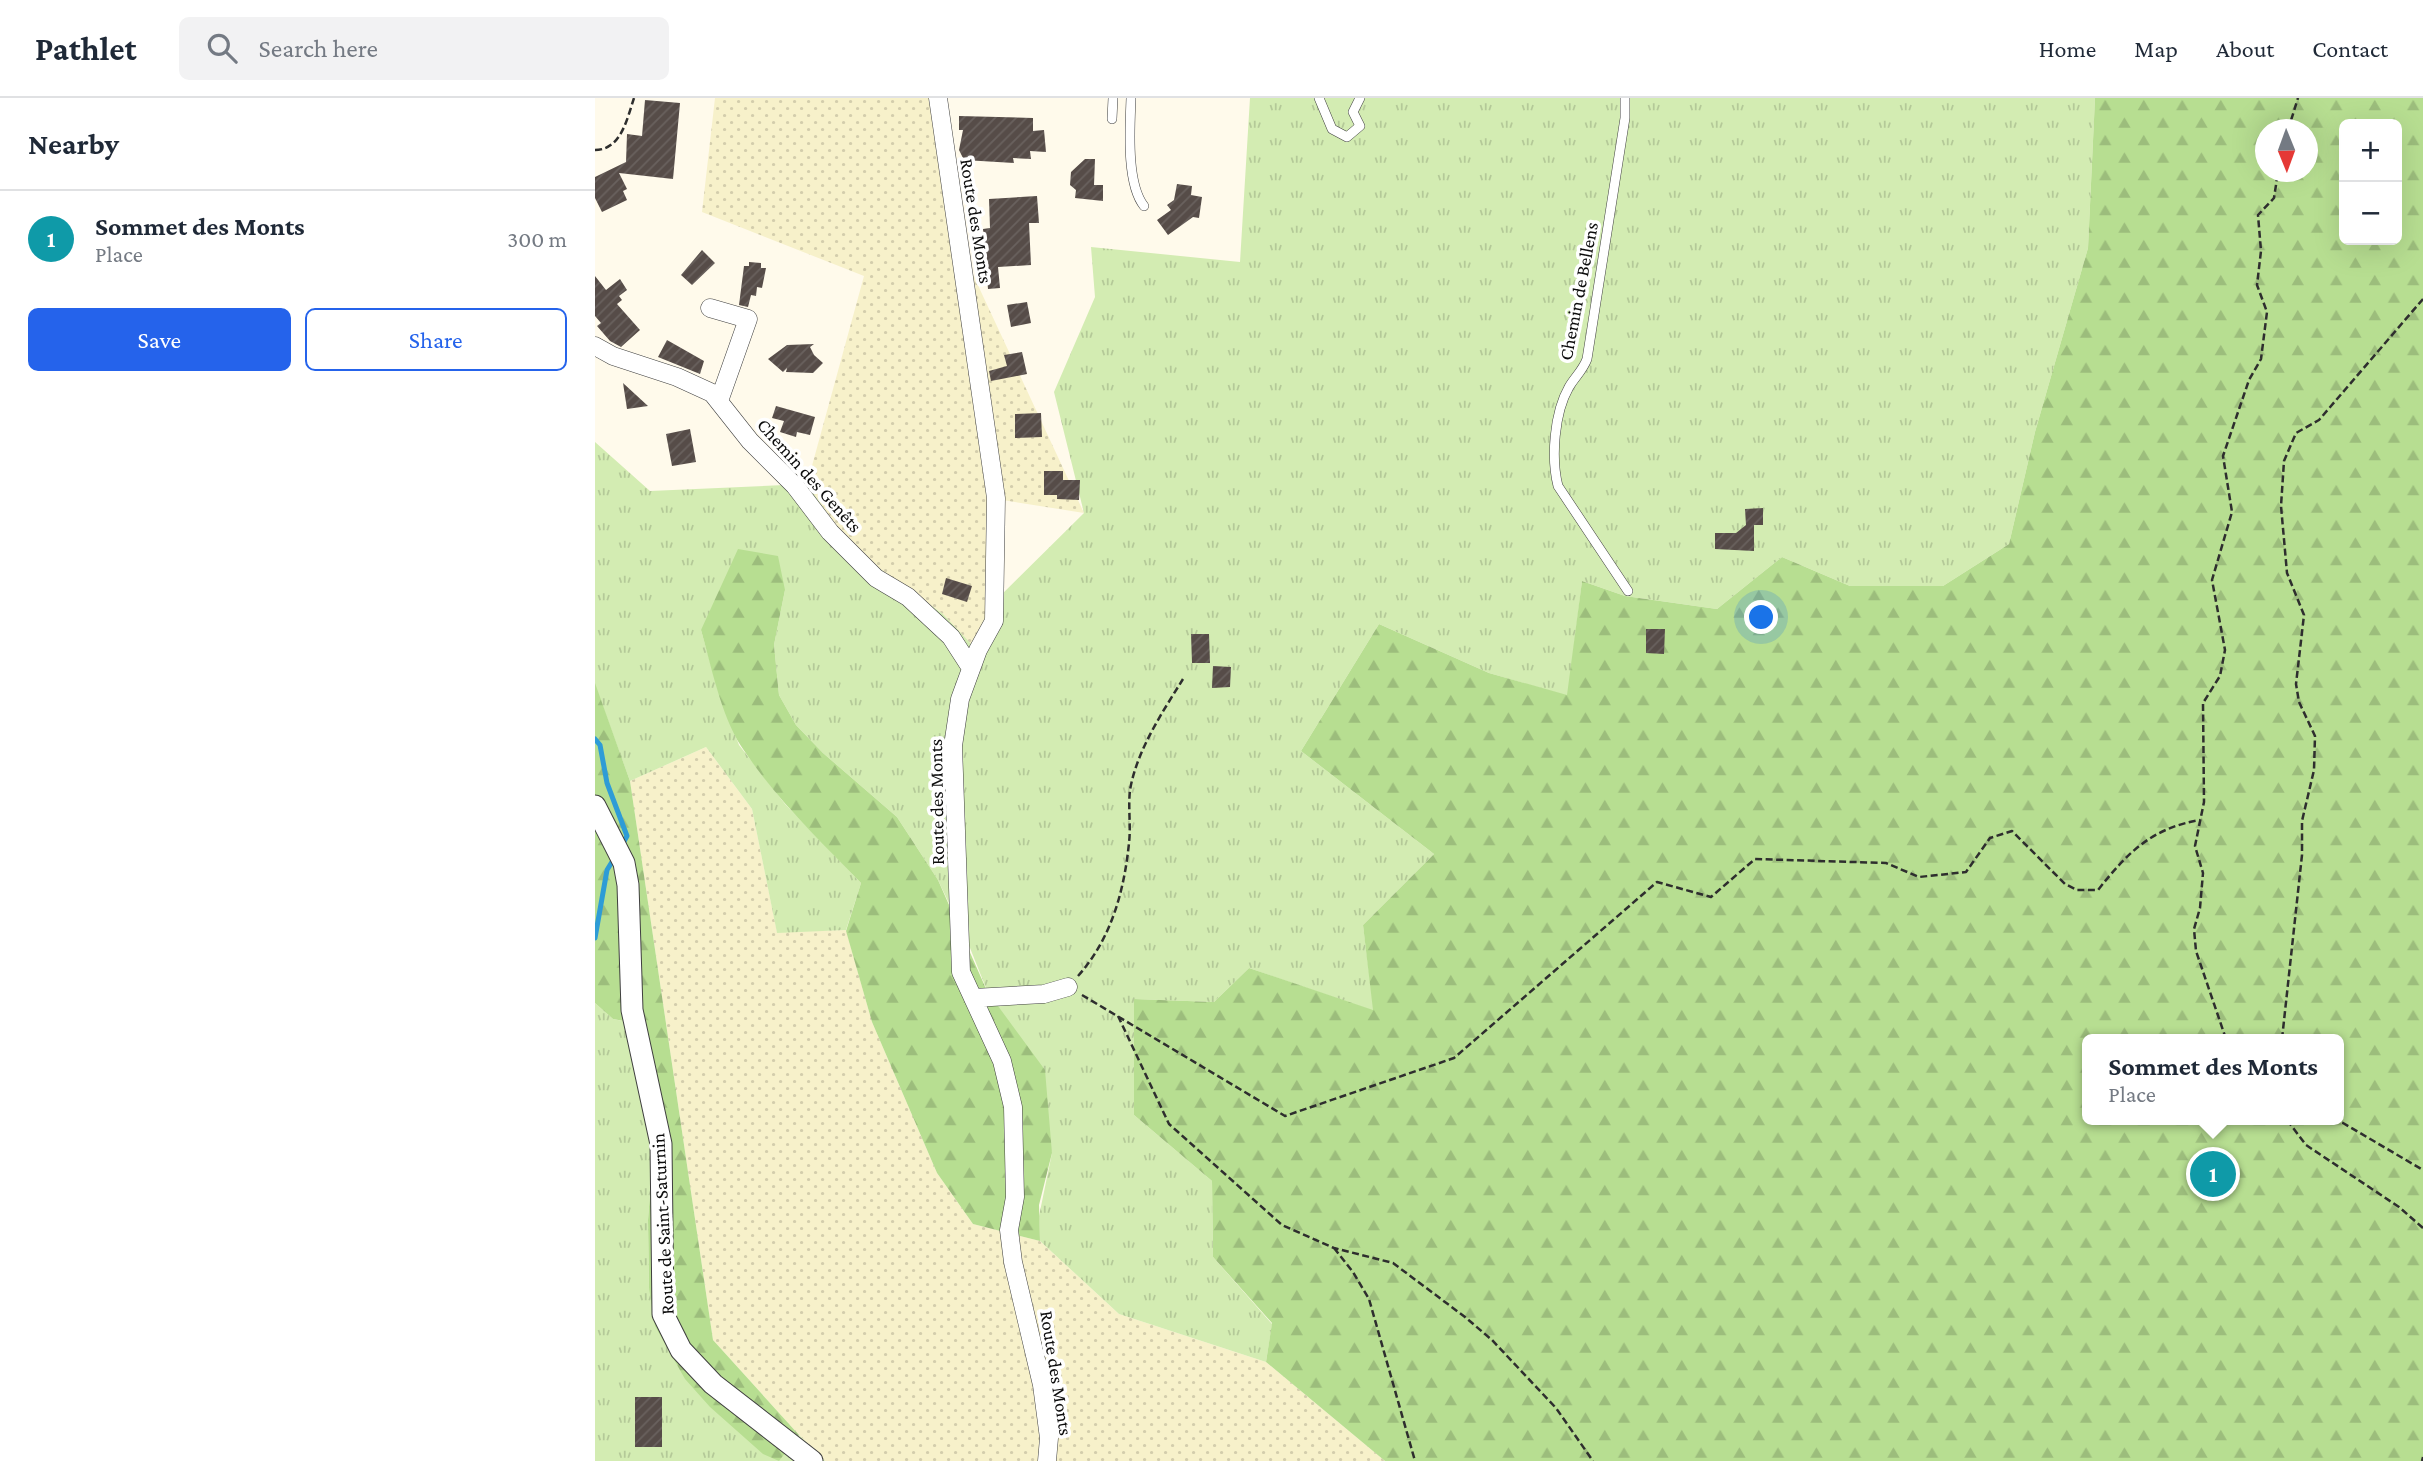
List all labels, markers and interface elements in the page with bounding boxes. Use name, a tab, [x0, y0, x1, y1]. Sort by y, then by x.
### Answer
search box	[179, 17, 669, 80]
icon: search	[203, 29, 241, 67]
text: Pathlet	[35, 30, 137, 67]
text: Search here	[259, 34, 378, 63]
text: Home	[2039, 35, 2096, 62]
text: Map	[2134, 35, 2178, 62]
text: About	[2216, 35, 2274, 62]
text: Contact	[2312, 35, 2388, 62]
north arrow	[2255, 119, 2318, 182]
map controls	[2339, 119, 2402, 245]
button: +	[2339, 119, 2402, 182]
text: Nearby	[28, 127, 119, 160]
street label: Route des Monts	[956, 157, 997, 285]
button: −	[2339, 182, 2402, 245]
text: Sommet des Monts	[95, 212, 305, 241]
street label: Chemin de Bellens	[1555, 220, 1602, 362]
text: 1	[47, 226, 55, 252]
text: 300 m	[507, 226, 567, 252]
text: Place	[95, 241, 143, 267]
button: Save	[28, 308, 291, 371]
button: Share	[305, 308, 567, 371]
street label: Chemin des Genêts	[753, 414, 866, 536]
your location	[1744, 600, 1778, 634]
street label: Route des Monts	[925, 739, 948, 865]
popup	[2082, 1034, 2344, 1125]
text: Sommet des Monts	[2108, 1052, 2318, 1081]
text: Place	[2108, 1081, 2156, 1107]
street label: Route de Saint-Saturnin	[647, 1133, 678, 1315]
pin: 1	[2190, 1148, 2236, 1200]
street label: Route des Monts	[1036, 1309, 1077, 1437]

